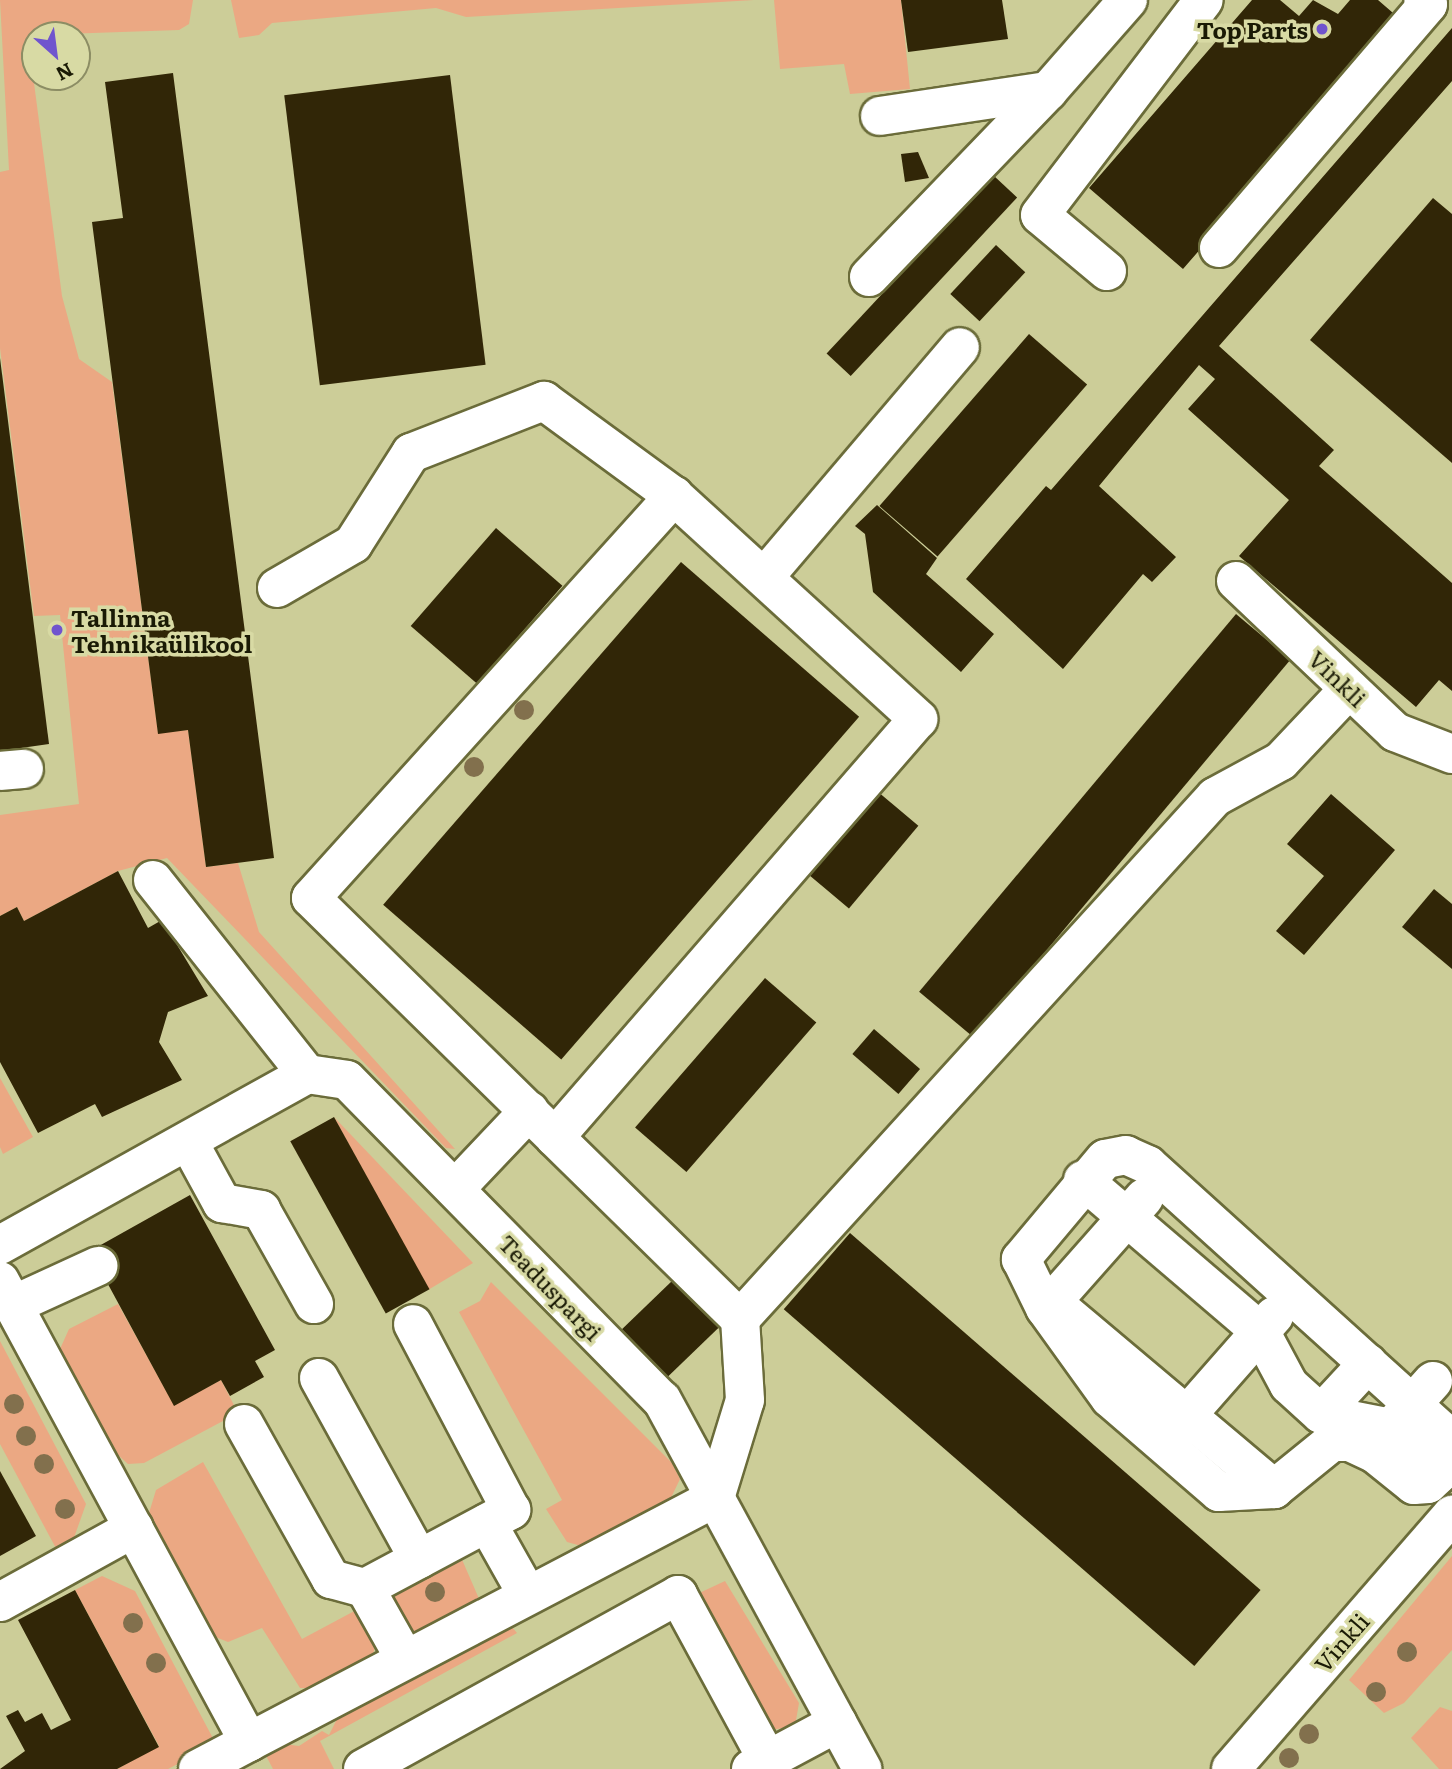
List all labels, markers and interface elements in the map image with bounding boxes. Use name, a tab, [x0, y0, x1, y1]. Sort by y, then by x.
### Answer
place label: Top Parts	[1197, 15, 1308, 43]
north arrow	[21, 21, 91, 91]
marker: Top Parts	[1314, 21, 1330, 37]
text: N	[51, 57, 79, 89]
place label: Tallinna Tehnikaülikool	[71, 603, 252, 657]
marker: Tallinna Tehnikaülikool	[49, 622, 65, 638]
street label: Vinkli	[1304, 644, 1372, 712]
street label: Teaduspargi	[494, 1228, 608, 1346]
street label: Vinkli	[1308, 1607, 1374, 1677]

